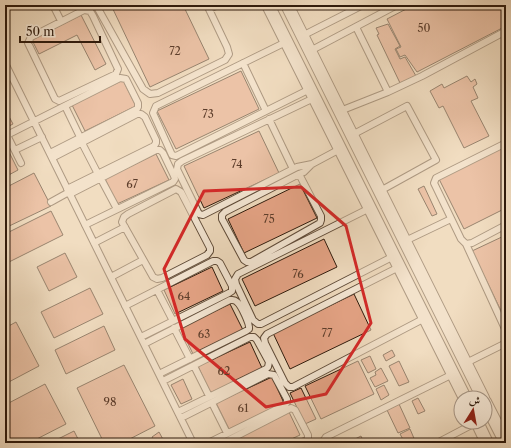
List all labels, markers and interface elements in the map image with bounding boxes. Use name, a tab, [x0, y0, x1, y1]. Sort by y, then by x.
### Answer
scale bar	[20, 18, 100, 44]
house number: 50	[418, 21, 430, 35]
text: 50 m	[26, 24, 55, 39]
house number: 72	[169, 44, 181, 58]
house number: 73	[202, 107, 214, 121]
house number: 74	[231, 157, 243, 171]
house number: 67	[126, 177, 138, 191]
house number: 75	[263, 212, 275, 226]
house number: 76	[292, 267, 304, 281]
house number: 64	[178, 289, 190, 303]
house number: 77	[322, 326, 333, 340]
house number: 63	[198, 327, 210, 341]
house number: 62	[218, 364, 230, 378]
north arrow	[453, 390, 493, 430]
text: ش	[468, 392, 482, 408]
house number: 98	[104, 395, 116, 409]
house number: 61	[237, 401, 249, 415]

